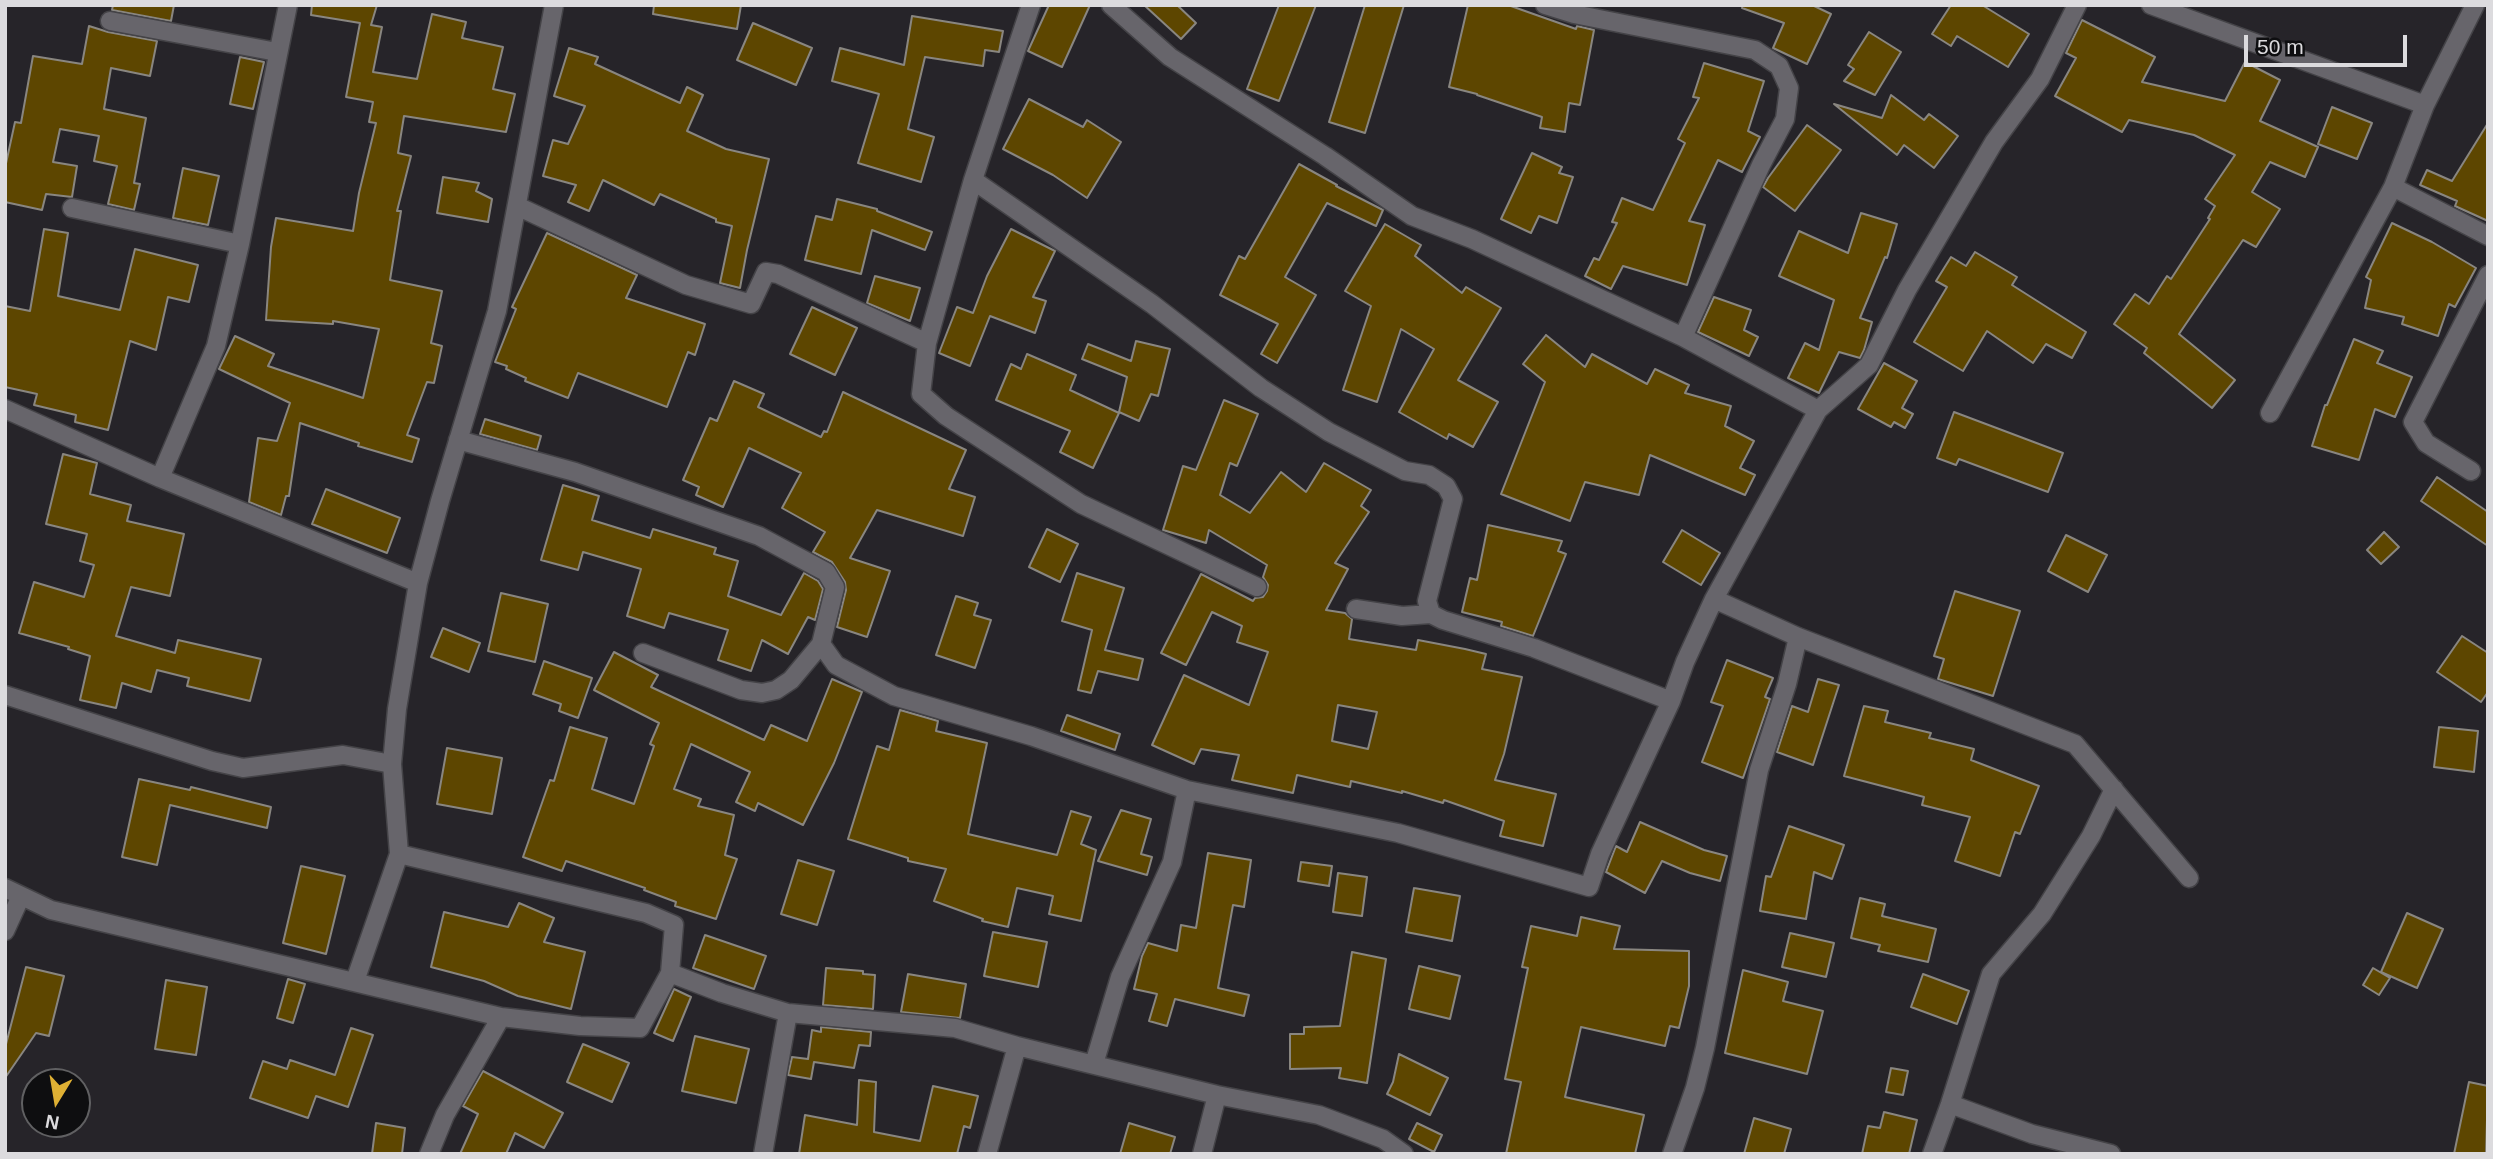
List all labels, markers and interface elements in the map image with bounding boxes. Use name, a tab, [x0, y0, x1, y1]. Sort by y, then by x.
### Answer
scale bar	[2248, 21, 2411, 65]
text: 50 m	[2257, 35, 2304, 58]
north arrow	[21, 1068, 91, 1138]
text: N	[44, 1111, 61, 1134]

